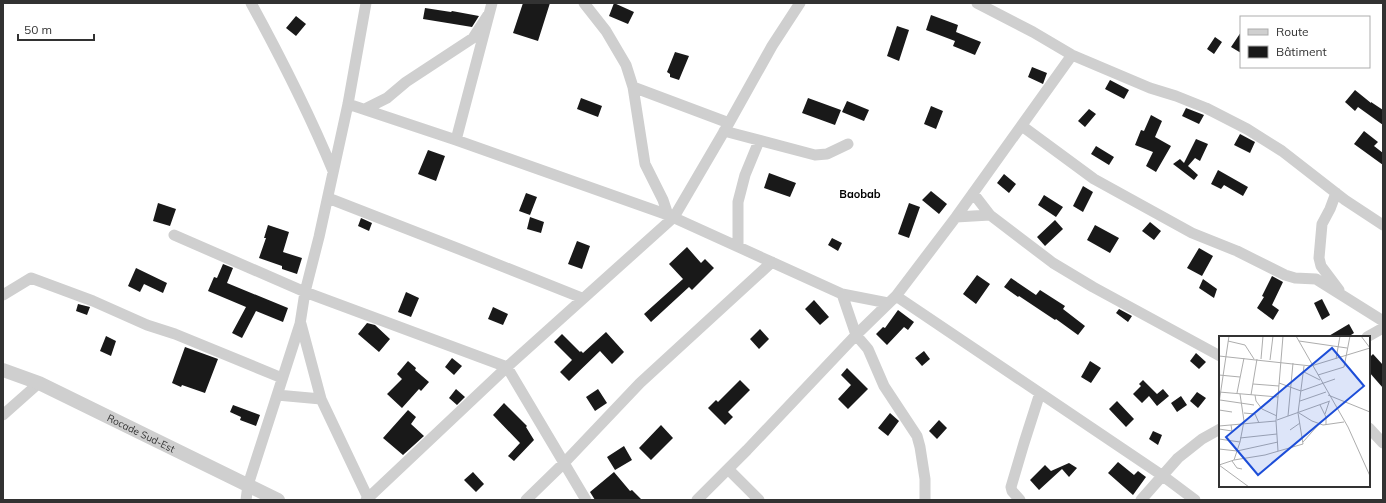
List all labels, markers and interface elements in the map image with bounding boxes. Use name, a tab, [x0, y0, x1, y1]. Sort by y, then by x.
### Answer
scale bar	[18, 16, 94, 42]
legend	[1240, 16, 1370, 68]
text: 50 m	[24, 22, 52, 37]
text: Route	[1276, 24, 1309, 39]
text: Bâtiment	[1276, 44, 1327, 59]
district label: Baobab	[839, 187, 881, 201]
inset map	[1219, 336, 1370, 487]
street label: Rocade Sud-Est	[105, 411, 177, 456]

